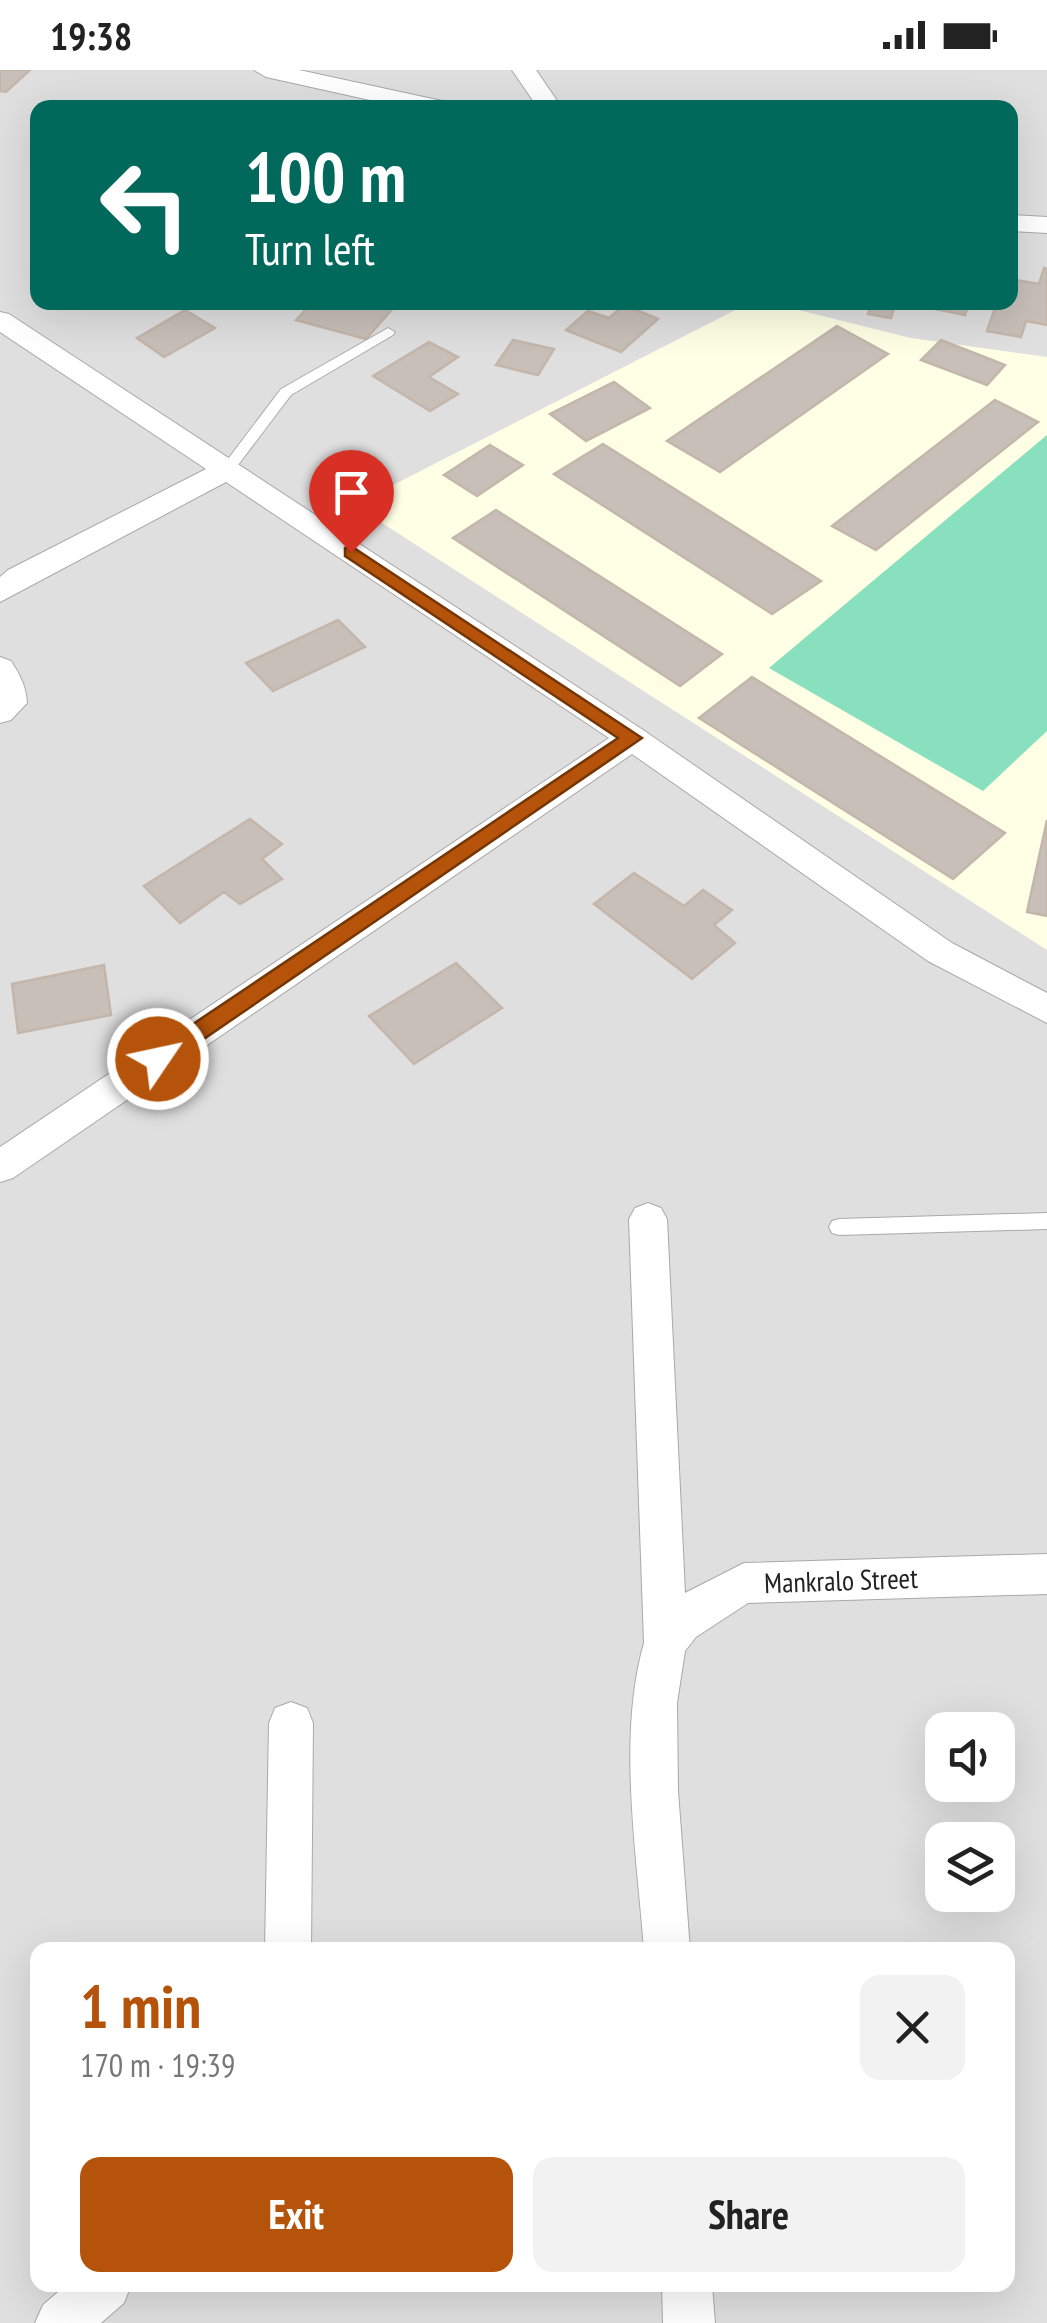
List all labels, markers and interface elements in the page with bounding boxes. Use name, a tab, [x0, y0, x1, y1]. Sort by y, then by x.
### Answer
text: 19:38	[50, 11, 132, 60]
text: 100 m	[245, 131, 406, 221]
icon: left	[80, 140, 210, 270]
text: Turn left	[245, 219, 375, 277]
pin	[309, 450, 394, 553]
icon: arrive	[324, 465, 379, 520]
position arrow	[106, 1007, 210, 1111]
street label: Mankralo Street	[764, 1559, 919, 1601]
map controls	[925, 1712, 1015, 1912]
button: sound	[925, 1712, 1015, 1802]
button: layers	[925, 1822, 1015, 1912]
text: 1 min	[80, 1967, 201, 2045]
button: close	[860, 1975, 965, 2080]
text: 170 m · 19:39	[80, 2044, 235, 2086]
button: Exit	[80, 2157, 513, 2272]
button: Share	[533, 2157, 965, 2272]

